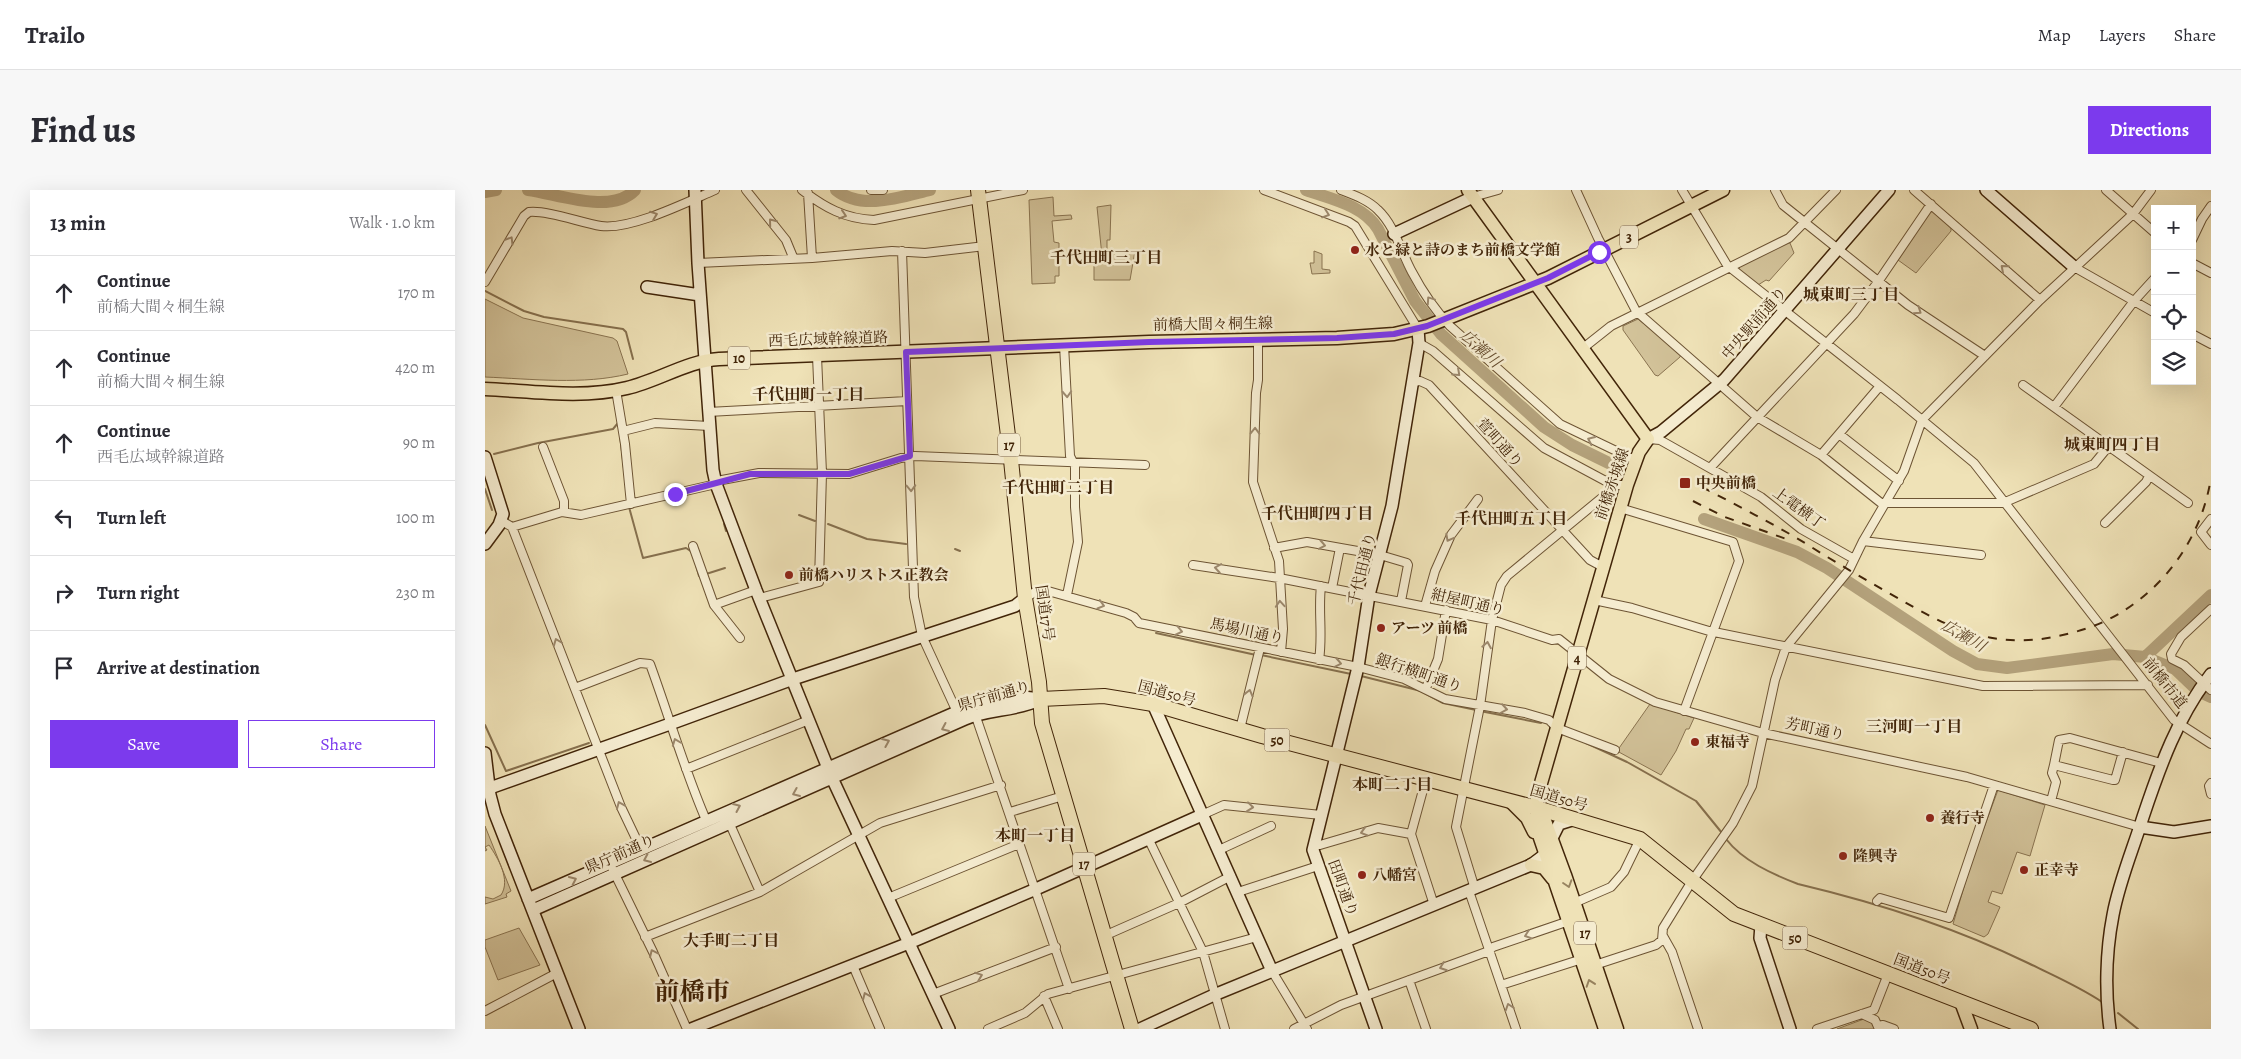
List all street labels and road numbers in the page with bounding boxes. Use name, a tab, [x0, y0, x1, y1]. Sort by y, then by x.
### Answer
road number: 3	[1620, 226, 1638, 248]
street label: 中央駅前通り	[1717, 282, 1791, 364]
street label: 前橋大間々桐生線	[1153, 313, 1273, 335]
street label: 西毛広域幹線道路	[768, 327, 888, 351]
road number: 10	[728, 346, 750, 370]
street label: 萱町通り	[1472, 414, 1528, 472]
road number: 17	[998, 434, 1020, 456]
street label: 前橋赤城線	[1590, 445, 1634, 523]
street label: 上電横丁	[1769, 482, 1829, 534]
street label: 千代田通り	[1343, 530, 1381, 608]
street label: 国道17号	[1031, 584, 1059, 642]
street label: 紺屋町通り	[1429, 584, 1507, 620]
street label: 馬場川通り	[1208, 613, 1286, 649]
road number: 4	[1568, 646, 1586, 669]
street label: 銀行横町通り	[1373, 649, 1465, 697]
street label: 前橋市道	[2138, 653, 2192, 713]
street label: 県庁前通り	[955, 676, 1033, 716]
street label: 国道50号	[1136, 676, 1198, 710]
street label: 芳町通り	[1784, 713, 1846, 745]
road number: 50	[1265, 728, 1289, 752]
street label: 国道50号	[1528, 780, 1590, 816]
street label: 県庁前通り	[582, 830, 658, 878]
road number: 17	[1073, 852, 1095, 876]
street label: 田町通り	[1323, 856, 1363, 920]
road number: 17	[1574, 921, 1596, 944]
road number: 50	[1783, 926, 1807, 950]
street label: 国道50号	[1891, 949, 1953, 989]

